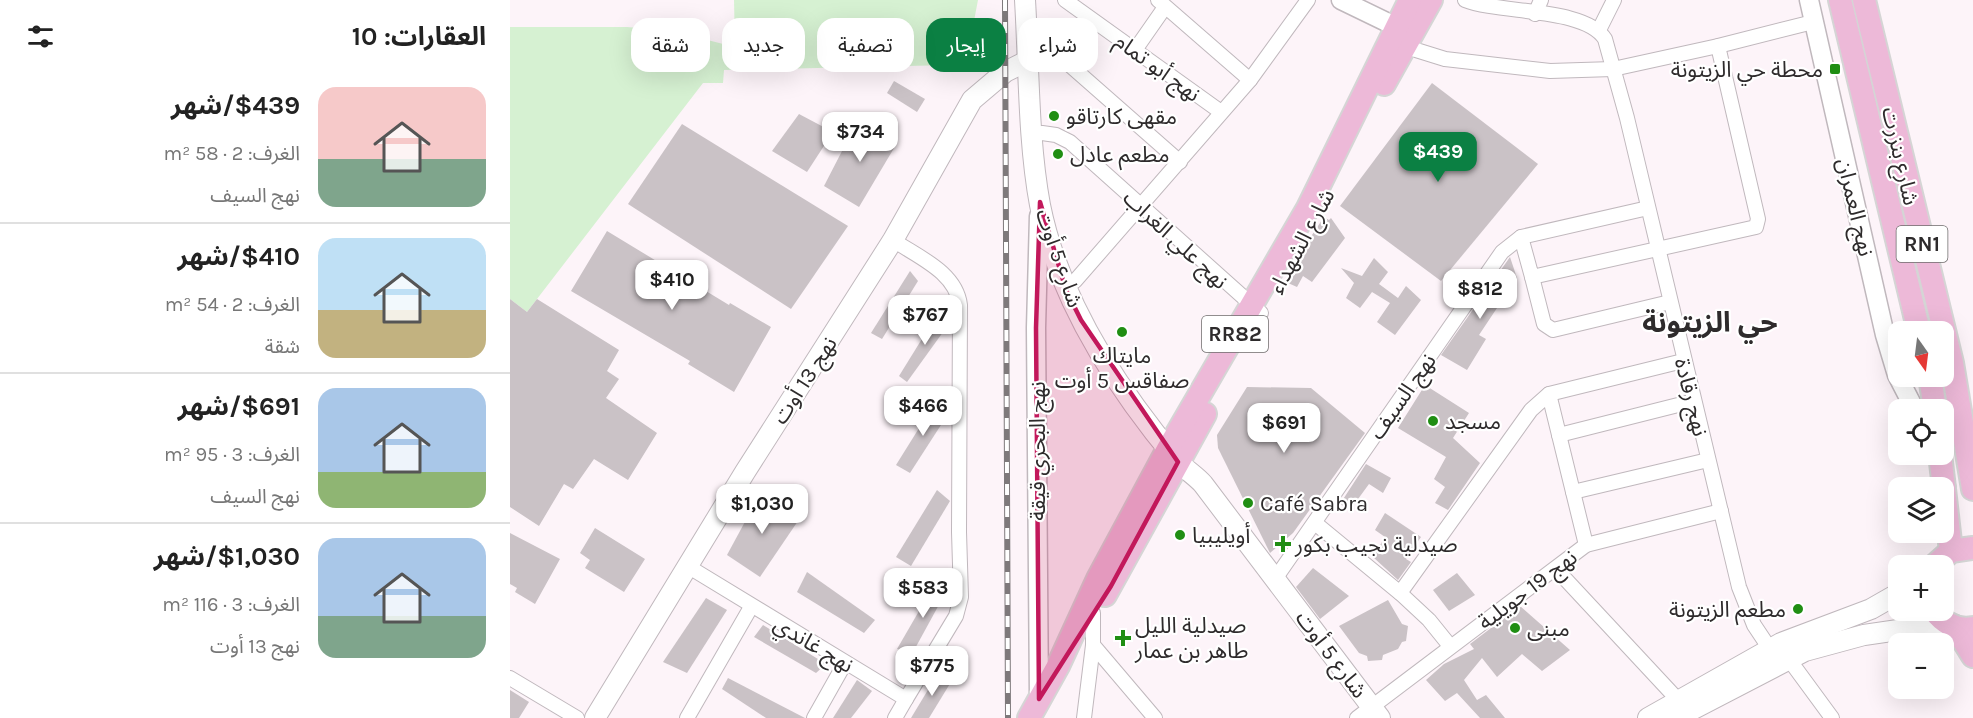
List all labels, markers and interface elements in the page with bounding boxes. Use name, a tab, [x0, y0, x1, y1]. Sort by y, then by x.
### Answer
chip: شقة	[631, 18, 710, 72]
chip: جديد	[722, 18, 805, 72]
chip: تصفية	[817, 18, 914, 72]
chip: إيجار	[926, 18, 1006, 72]
chip: شراء	[1018, 18, 1098, 72]
icon: filters	[24, 20, 57, 53]
text: العقارات: 10	[352, 21, 486, 52]
street label: نهج أبو تمام	[1108, 27, 1206, 110]
place label: محطة حي الزيتونة	[1671, 57, 1823, 86]
marker: محطة حي الزيتونة	[1828, 62, 1842, 76]
text: $439/شهر	[171, 90, 300, 121]
place label: مقهى كارتاقو	[1066, 104, 1177, 130]
street label: شارع بنزرت	[1873, 104, 1924, 209]
marker: مقهى كارتاقو	[1047, 109, 1061, 123]
icon: home	[366, 111, 438, 183]
pin: $734	[824, 112, 896, 163]
text: $734	[836, 120, 884, 143]
pin: $439	[1402, 132, 1474, 183]
text: $439	[1413, 140, 1463, 163]
text: الغرف: 2 · 58 m²	[164, 142, 300, 165]
place label: مطعم عادل	[1070, 142, 1169, 171]
marker: مطعم عادل	[1051, 147, 1065, 161]
street label: نهج العمران	[1828, 155, 1879, 260]
text: نهج السيف	[210, 184, 300, 207]
street label: نهج علي الغراب	[1116, 185, 1233, 297]
street label: شارع الشهداء	[1263, 185, 1343, 300]
street label: شارع 5 أوت	[1027, 205, 1089, 312]
road number: RN1	[1896, 226, 1948, 262]
text: $410/شهر	[177, 241, 300, 272]
pin: $410	[636, 260, 708, 311]
icon: home	[366, 262, 438, 334]
text: $410	[649, 268, 695, 291]
pin: $812	[1444, 269, 1516, 320]
text: $812	[1457, 277, 1503, 300]
text: الغرف: 2 · 54 m²	[165, 293, 300, 316]
pin: $767	[889, 295, 961, 346]
text: $767	[902, 303, 948, 326]
district label: حي الزيتونة	[1642, 306, 1778, 344]
road number: RR82	[1202, 316, 1268, 352]
north arrow	[1888, 321, 1954, 387]
map controls	[1888, 321, 1954, 699]
marker: مايتاك صفاقس 5 أوت	[1115, 325, 1129, 339]
street label: نهج 13 أوت	[766, 332, 845, 431]
text: شقة	[265, 335, 300, 358]
place label: مايتاك صفاقس 5 أوت	[1055, 343, 1189, 394]
street label: نهج السيف	[1364, 349, 1444, 446]
street label: نهج رقادة	[1666, 355, 1713, 440]
street label: نهج البحري قيقة	[1025, 381, 1054, 521]
pin: $466	[887, 386, 959, 437]
text: $691/شهر	[178, 391, 300, 422]
text: $466	[898, 394, 948, 417]
button: locate	[1888, 399, 1954, 465]
pin: $691	[1248, 403, 1320, 454]
place label: مسجد	[1445, 409, 1501, 435]
text: $691	[1261, 411, 1307, 434]
icon: home	[366, 412, 438, 484]
marker: مسجد	[1426, 414, 1440, 428]
text: الغرف: 3 · 95 m²	[164, 443, 300, 466]
button: layers	[1888, 477, 1954, 543]
pin: $1,030	[713, 484, 811, 535]
text: نهج السيف	[210, 485, 300, 508]
place label: Café Sabra	[1260, 491, 1368, 517]
text: $1,030	[730, 492, 794, 515]
marker: Café Sabra	[1241, 496, 1255, 510]
place label: أويليبيا	[1192, 522, 1251, 549]
marker: أويليبيا	[1173, 528, 1187, 542]
place label: صيدلية نجيب بكور	[1294, 532, 1458, 558]
marker: صيدلية نجيب بكور	[1276, 537, 1290, 551]
text: $1,030/شهر	[154, 541, 300, 572]
street label: نهج 19 جويلية	[1473, 544, 1584, 638]
button: +	[1888, 555, 1954, 621]
icon: home	[366, 562, 438, 634]
pin: $583	[887, 568, 959, 619]
text: $583	[898, 576, 948, 599]
text: الغرف: 3 · 116 m²	[162, 593, 300, 616]
place label: مطعم الزيتونة	[1669, 597, 1786, 626]
marker: مطعم الزيتونة	[1791, 602, 1805, 616]
street label: شارع 5 أوت	[1288, 605, 1373, 705]
street label: نهج غاندي	[767, 611, 858, 681]
place label: صيدلية الليل طاهر بن عمار	[1134, 613, 1248, 664]
place label: مبنى	[1527, 616, 1570, 642]
marker: مبنى	[1508, 621, 1522, 635]
marker: صيدلية الليل طاهر بن عمار	[1116, 631, 1130, 645]
button: −	[1888, 633, 1954, 699]
text: نهج 13 أوت	[210, 635, 300, 658]
pin: $775	[896, 646, 968, 697]
text: $775	[909, 654, 955, 677]

